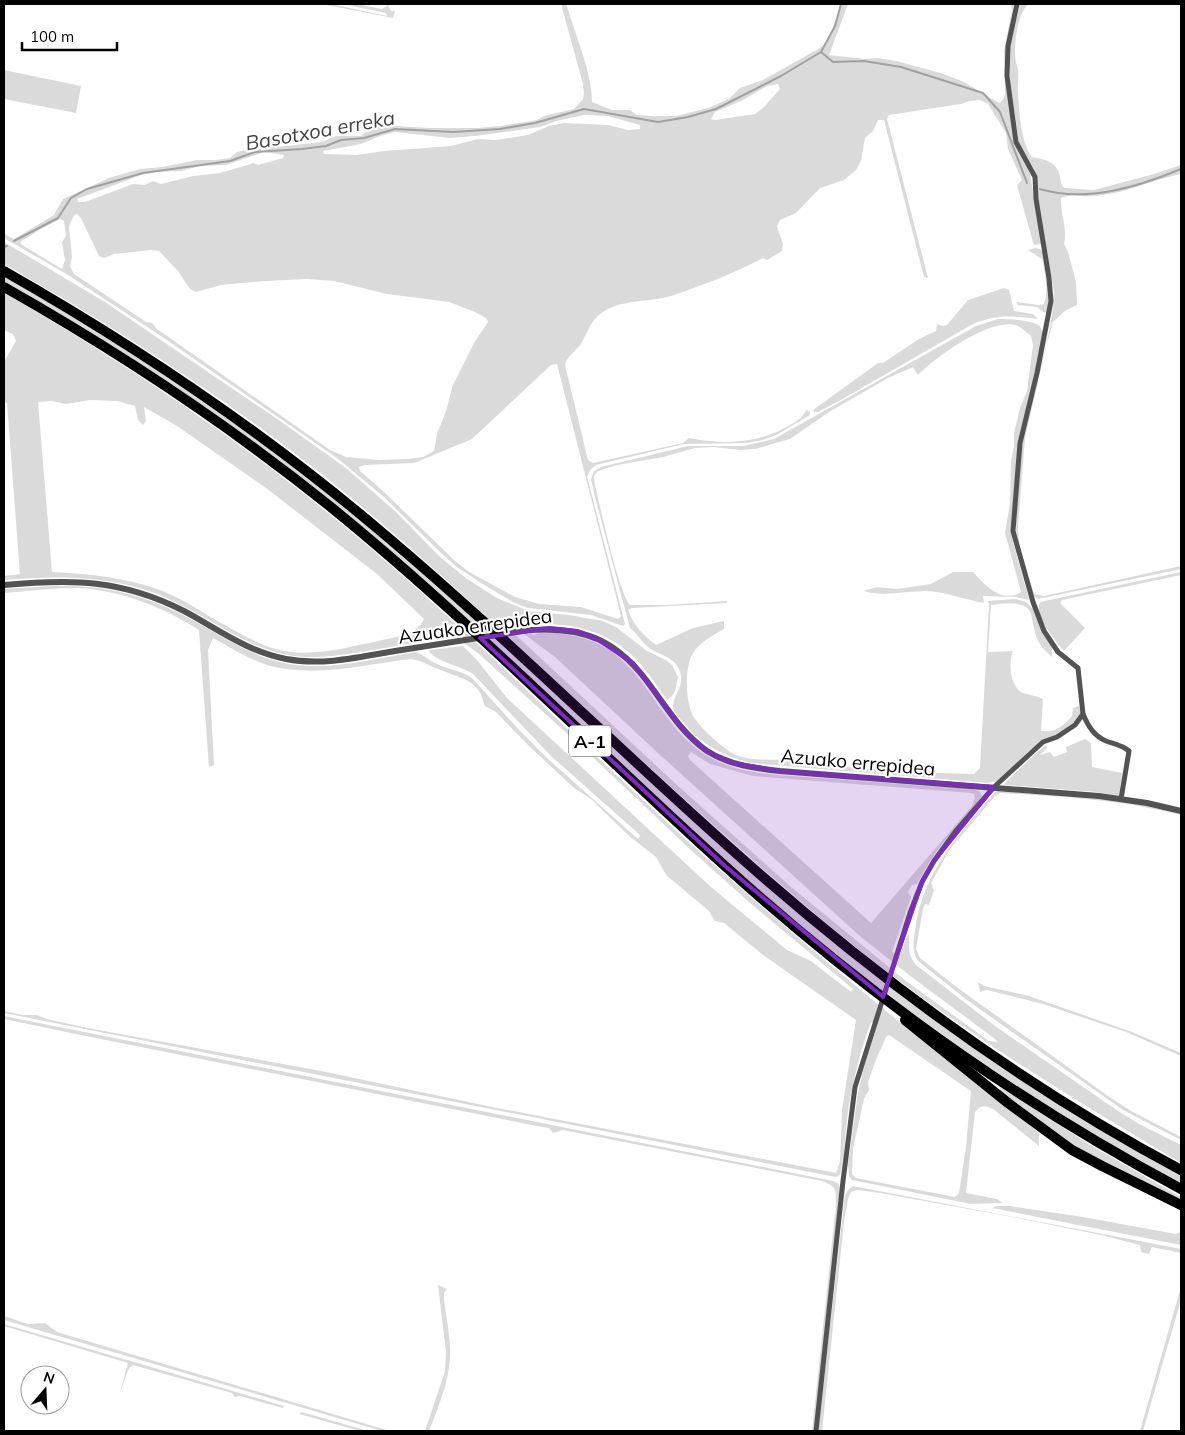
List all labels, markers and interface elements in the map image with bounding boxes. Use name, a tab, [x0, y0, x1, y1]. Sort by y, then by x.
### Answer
scale bar	[22, 20, 118, 52]
text: 100 m	[30, 27, 74, 46]
water label: Basotxoa erreka	[243, 105, 397, 155]
street label: Azuako errepidea	[397, 603, 553, 649]
road number: A-1	[569, 726, 611, 756]
street label: Azuako errepidea	[780, 743, 936, 781]
north arrow	[20, 1365, 70, 1415]
text: N	[41, 1367, 57, 1388]

